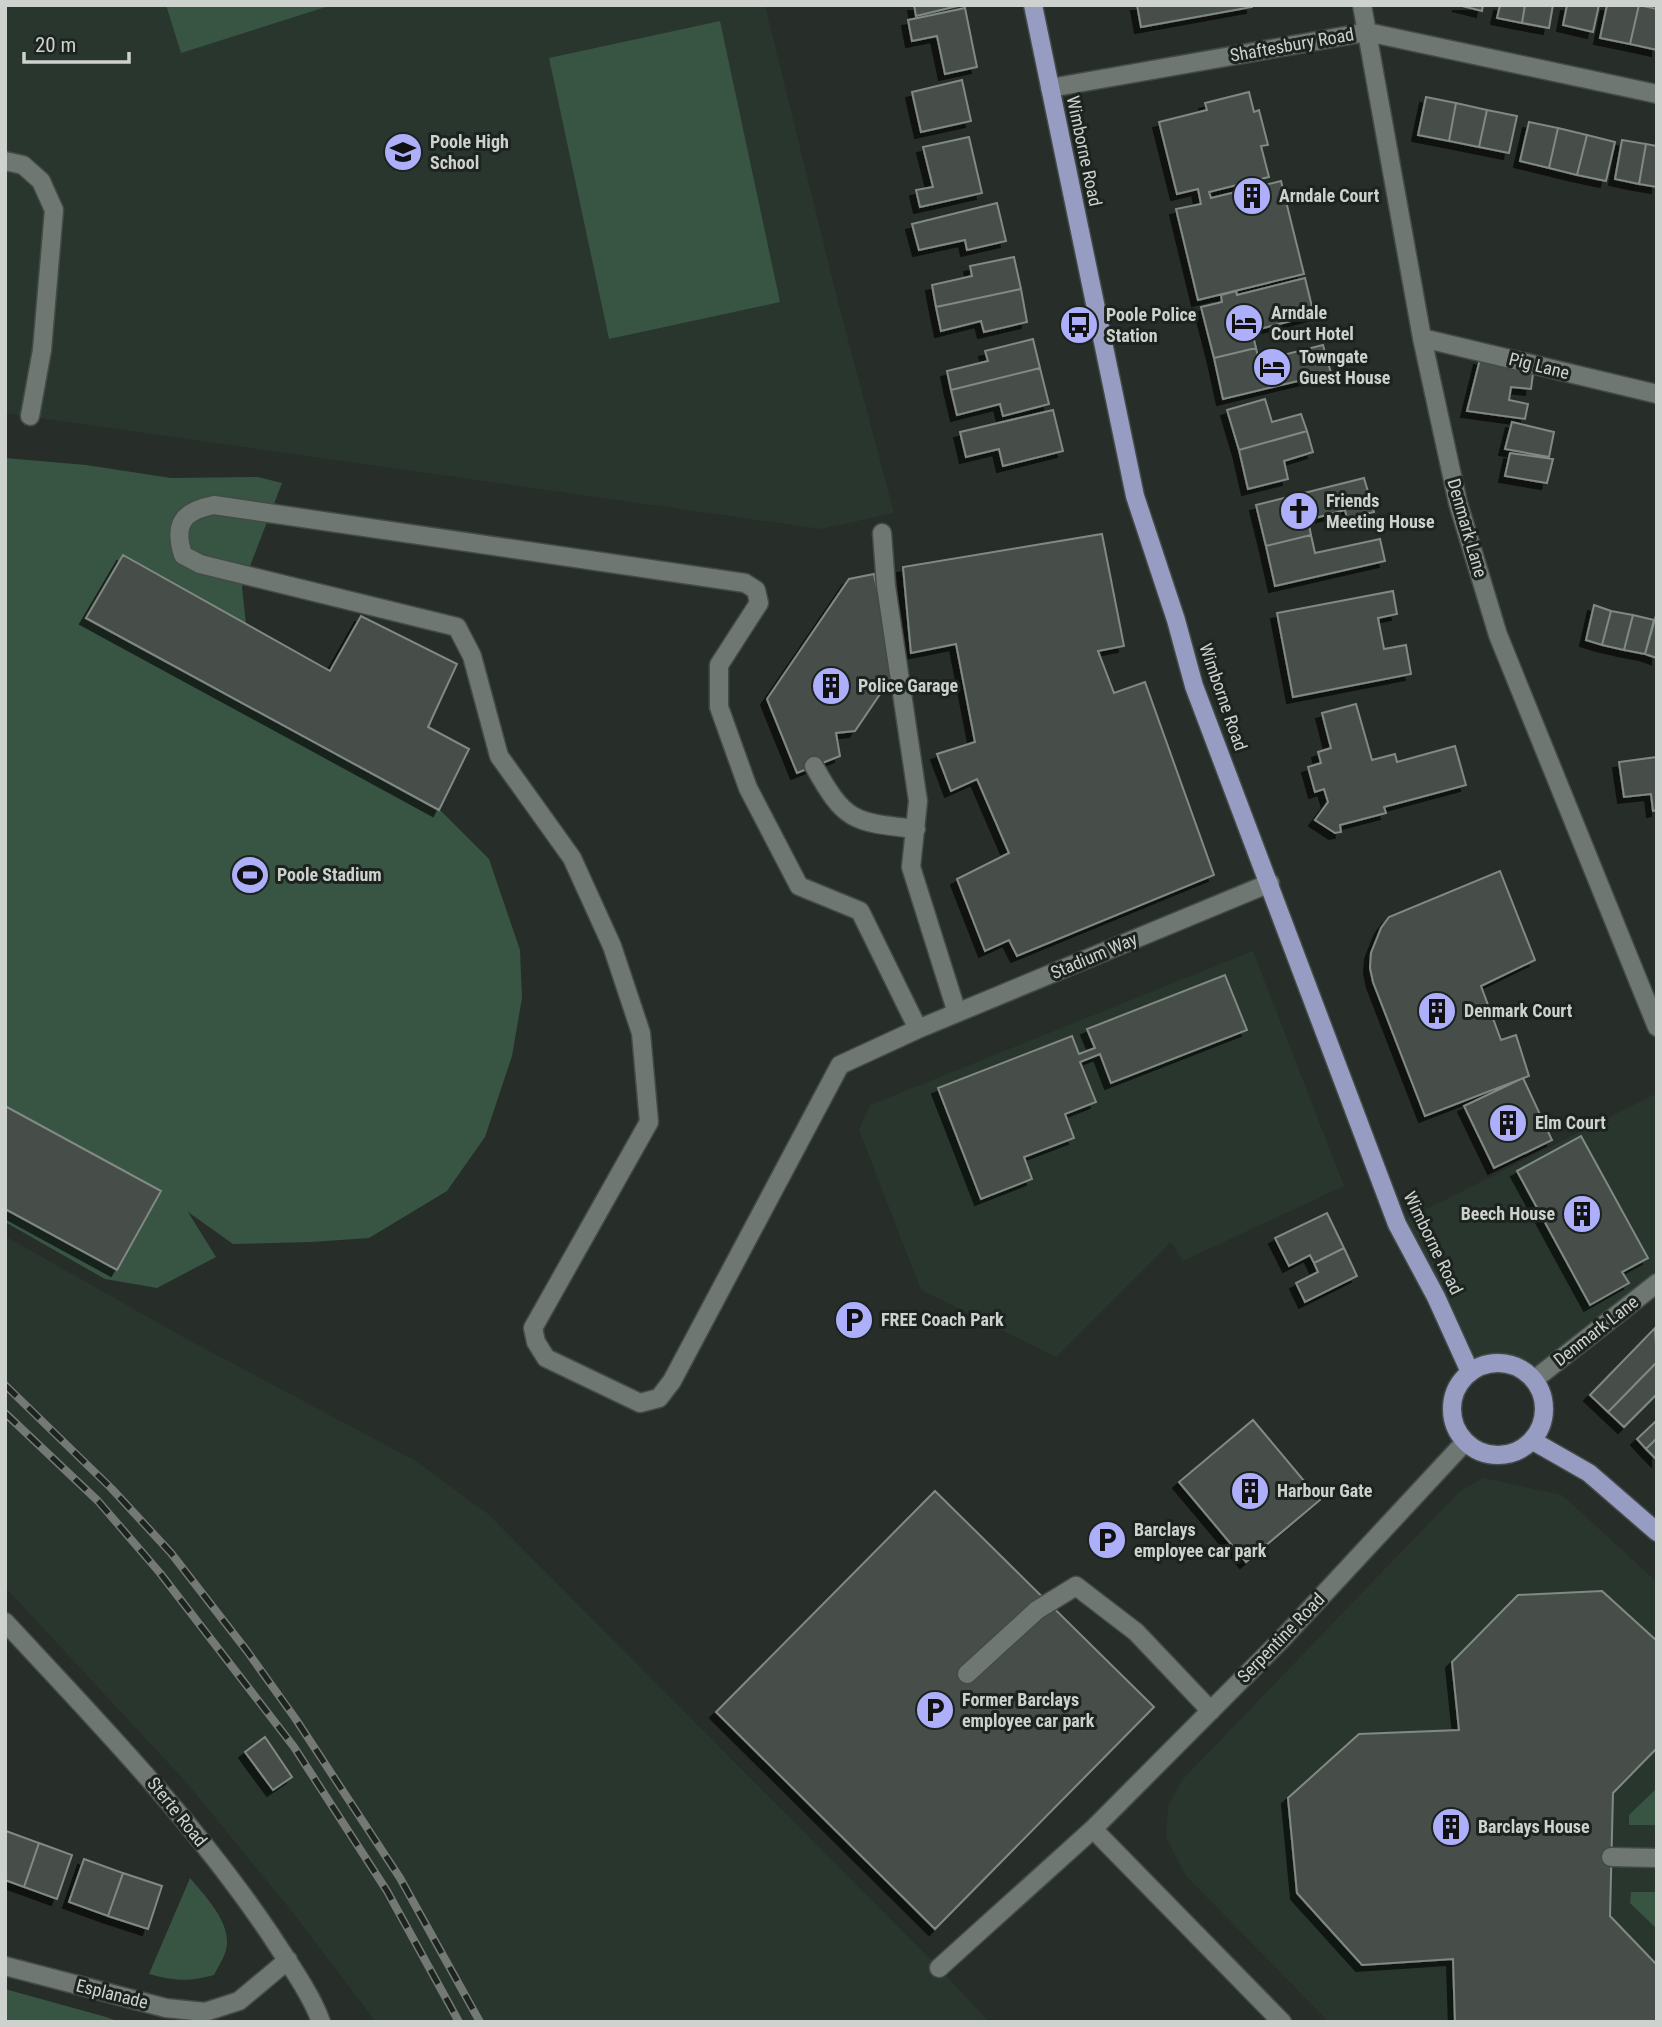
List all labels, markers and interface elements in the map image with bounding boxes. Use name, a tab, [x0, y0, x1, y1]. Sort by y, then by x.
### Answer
scale bar	[24, 21, 130, 65]
street label: Shaftesbury Road	[1228, 23, 1355, 66]
text: 20 m	[35, 33, 76, 57]
street label: Wimborne Road	[1063, 94, 1106, 208]
school or university icon: Poole High School	[382, 131, 424, 173]
place label: Poole High School	[430, 131, 509, 173]
building icon: Arndale Court	[1231, 175, 1273, 217]
place label: Arndale Court	[1279, 185, 1380, 206]
hotel icon: Arndale Court Hotel	[1223, 302, 1265, 344]
place label: Arndale Court Hotel	[1271, 302, 1354, 344]
bus stop icon: Poole Police Station	[1058, 304, 1100, 346]
place label: Poole Police Station	[1106, 304, 1197, 346]
hotel icon: Towngate Guest House	[1251, 346, 1293, 388]
place label: Towngate Guest House	[1299, 346, 1391, 388]
street label: Pig Lane	[1507, 348, 1571, 383]
street label: Denmark Lane	[1443, 476, 1492, 580]
church icon: Friends Meeting House	[1278, 490, 1320, 532]
place label: Friends Meeting House	[1326, 490, 1435, 532]
street label: Wimborne Road	[1195, 640, 1252, 753]
building icon: Police Garage	[810, 665, 852, 707]
place label: Police Garage	[858, 675, 958, 696]
sports icon: Poole Stadium	[229, 854, 271, 896]
place label: Poole Stadium	[277, 864, 382, 885]
street label: Stadium Way	[1047, 928, 1141, 983]
building icon: Denmark Court	[1416, 990, 1458, 1032]
place label: Denmark Court	[1464, 1000, 1573, 1021]
building icon: Elm Court	[1487, 1102, 1529, 1144]
place label: Elm Court	[1535, 1112, 1606, 1133]
street label: Wimborne Road	[1399, 1188, 1467, 1298]
building icon: Beech House	[1561, 1193, 1603, 1235]
place label: Beech House	[1461, 1203, 1555, 1224]
street label: Denmark Lane	[1549, 1291, 1642, 1370]
parking icon: FREE Coach Park	[833, 1299, 875, 1341]
place label: FREE Coach Park	[881, 1309, 1004, 1330]
building icon: Harbour Gate	[1229, 1470, 1271, 1512]
place label: Harbour Gate	[1277, 1480, 1373, 1501]
parking icon: Barclays employee car park	[1086, 1519, 1128, 1561]
place label: Barclays employee car park	[1134, 1519, 1267, 1561]
street label: Serpentine Road	[1233, 1589, 1329, 1687]
parking icon: Former Barclays employee car park	[914, 1689, 956, 1731]
place label: Former Barclays employee car park	[962, 1689, 1095, 1731]
street label: Sterte Road	[143, 1773, 212, 1851]
building icon: Barclays House	[1430, 1806, 1472, 1848]
place label: Barclays House	[1478, 1816, 1590, 1837]
street label: Esplanade	[74, 1974, 150, 2013]

